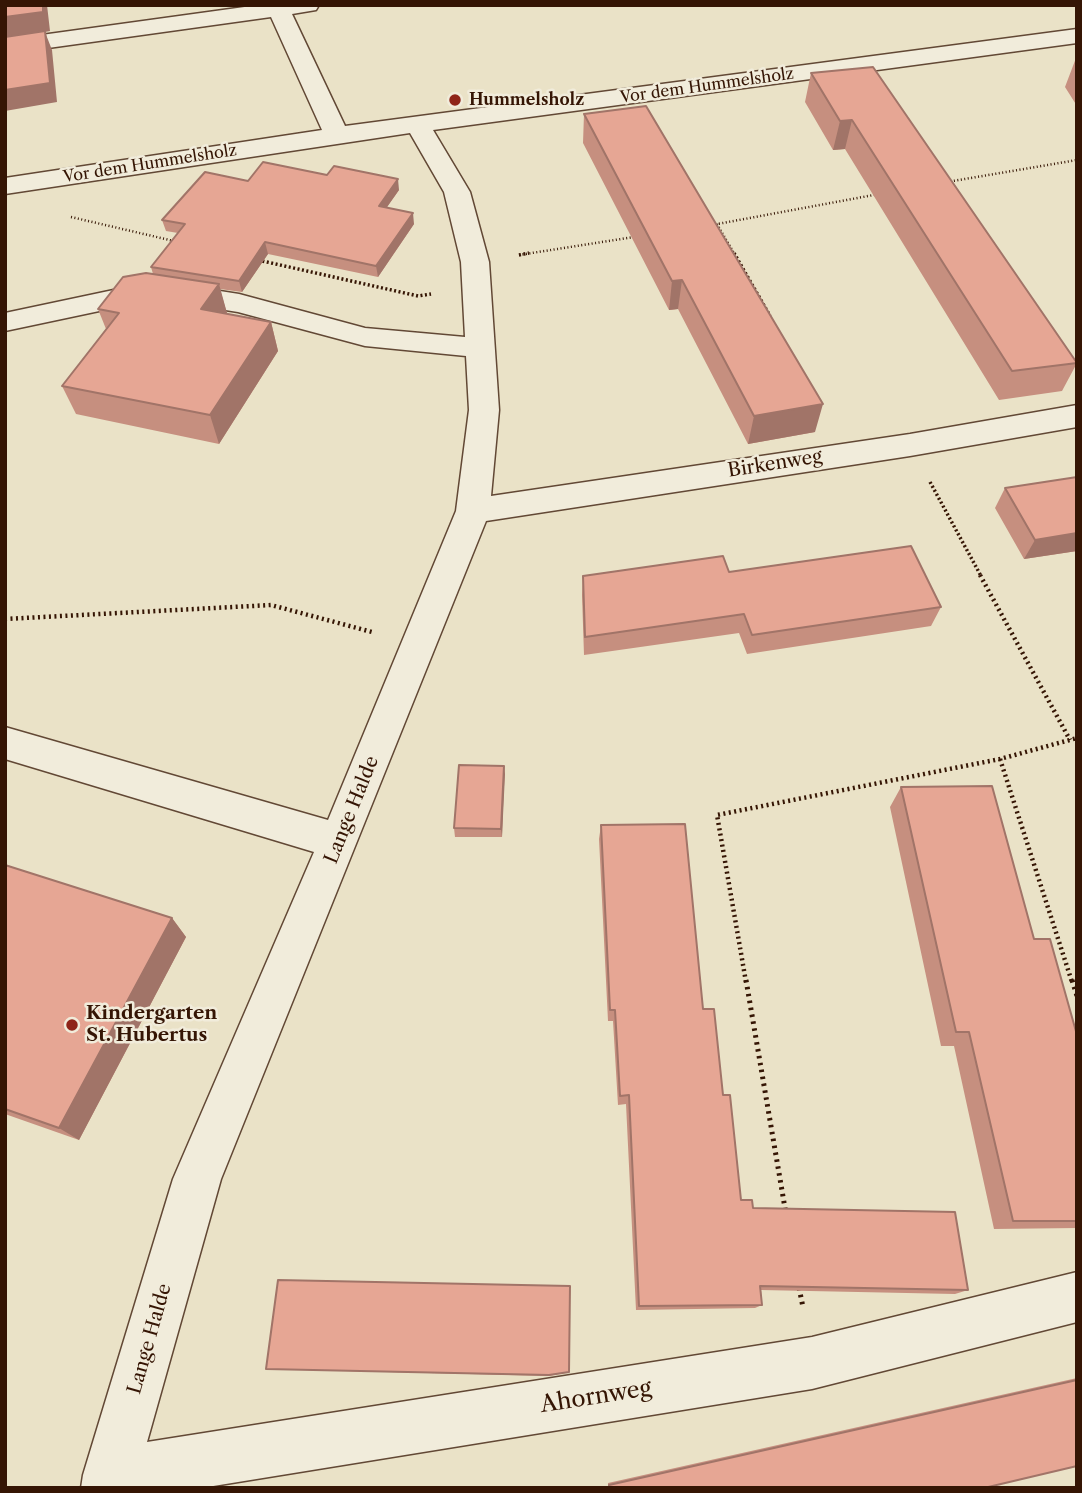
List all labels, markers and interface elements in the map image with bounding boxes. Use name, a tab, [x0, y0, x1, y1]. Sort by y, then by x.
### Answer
street label: Vor dem Hummelsholz	[619, 64, 795, 108]
place label: Hummelsholz	[469, 90, 584, 110]
marker: Hummelsholz	[447, 92, 463, 108]
street label: Vor dem Hummelsholz	[62, 141, 238, 187]
street label: Birkenweg	[726, 445, 824, 483]
street label: Lange Halde	[320, 753, 384, 867]
place label: Kindergarten St. Hubertus	[86, 1003, 217, 1047]
marker: Kindergarten St. Hubertus	[64, 1017, 80, 1033]
street label: Lange Halde	[123, 1281, 177, 1397]
street label: Ahornweg	[538, 1375, 654, 1419]

